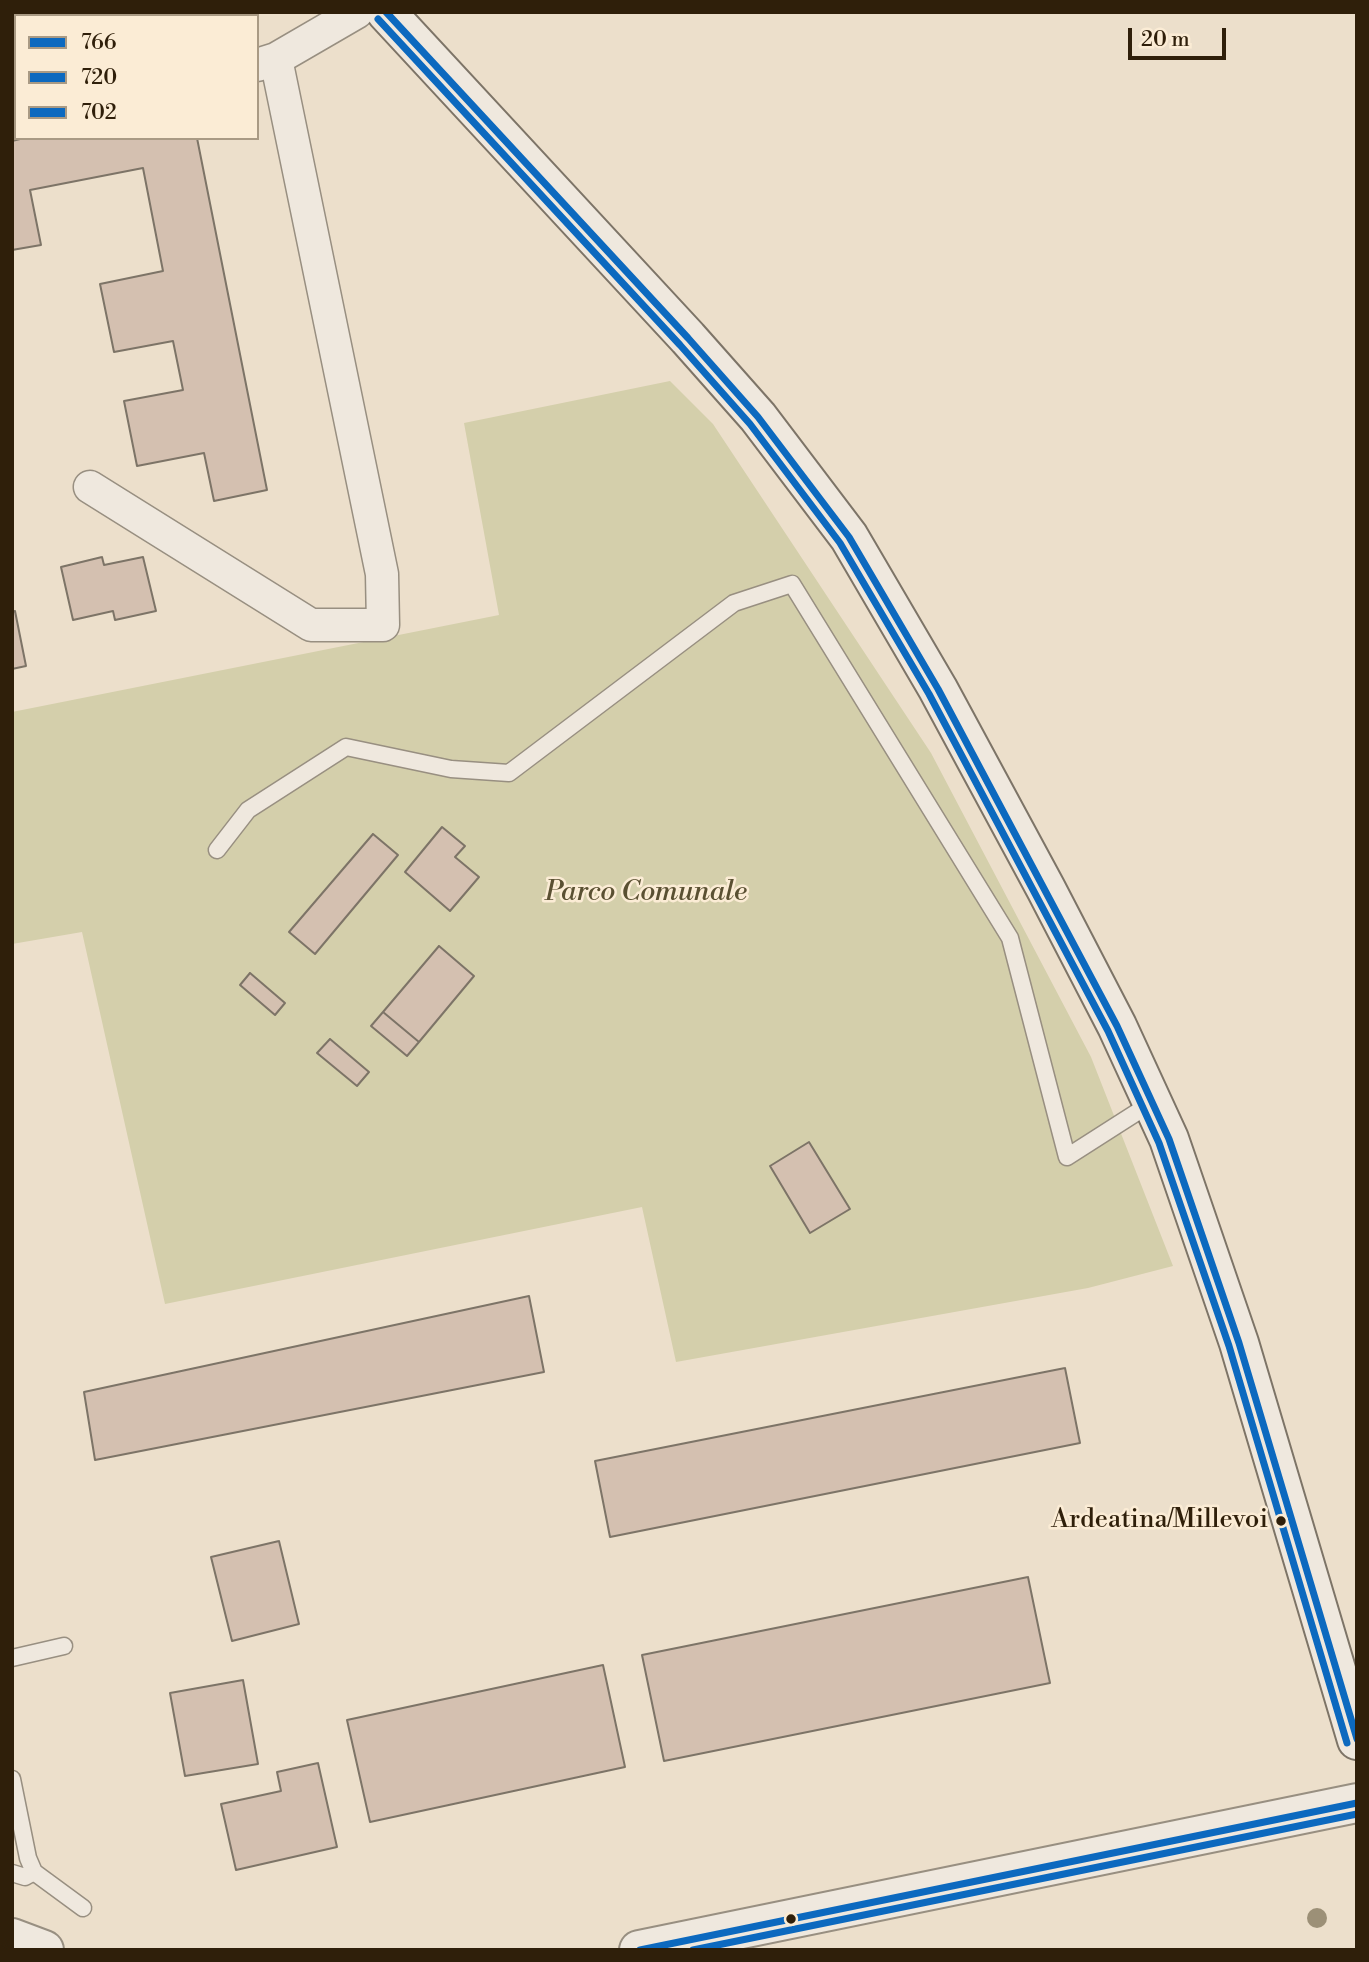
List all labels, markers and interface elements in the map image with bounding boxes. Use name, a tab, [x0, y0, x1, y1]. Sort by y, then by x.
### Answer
legend	[14, 14, 259, 140]
scale bar	[1131, 14, 1229, 58]
text: 20 m	[1141, 27, 1190, 53]
text: 766	[81, 30, 116, 56]
text: 720	[81, 65, 117, 91]
text: 702	[81, 100, 117, 126]
park label: Parco Comunale	[545, 876, 747, 910]
place label: Ardeatina/Millevoi	[1051, 1505, 1268, 1537]
marker: Ardeatina/Millevoi	[1274, 1514, 1288, 1528]
unlabelled marker	[784, 1912, 798, 1926]

